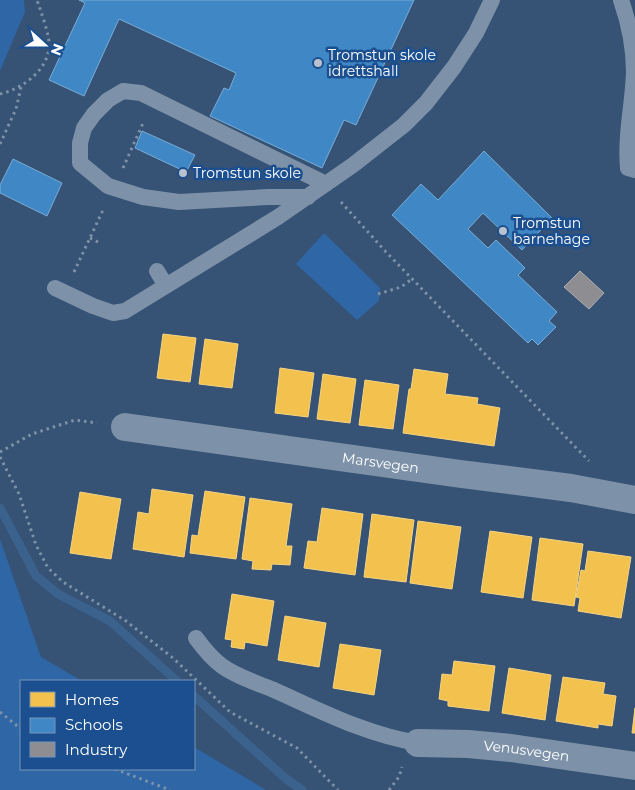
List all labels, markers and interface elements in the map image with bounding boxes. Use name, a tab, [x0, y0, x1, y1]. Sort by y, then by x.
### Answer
north arrow	[20, 20, 70, 70]
text: N	[47, 41, 68, 58]
place label: Tromstun skole idrettshall	[328, 46, 436, 80]
marker: Tromstun skole idrettshall	[312, 57, 324, 69]
place label: Tromstun skole	[193, 164, 301, 182]
marker: Tromstun skole	[177, 167, 189, 179]
place label: Tromstun barnehage	[513, 214, 590, 248]
marker: Tromstun barnehage	[497, 225, 509, 237]
street label: Marsvegen	[341, 448, 420, 477]
legend	[20, 680, 195, 770]
text: Homes	[65, 690, 119, 709]
text: Schools	[65, 715, 123, 734]
street label: Venusvegen	[483, 736, 571, 765]
text: Industry	[65, 740, 128, 759]

